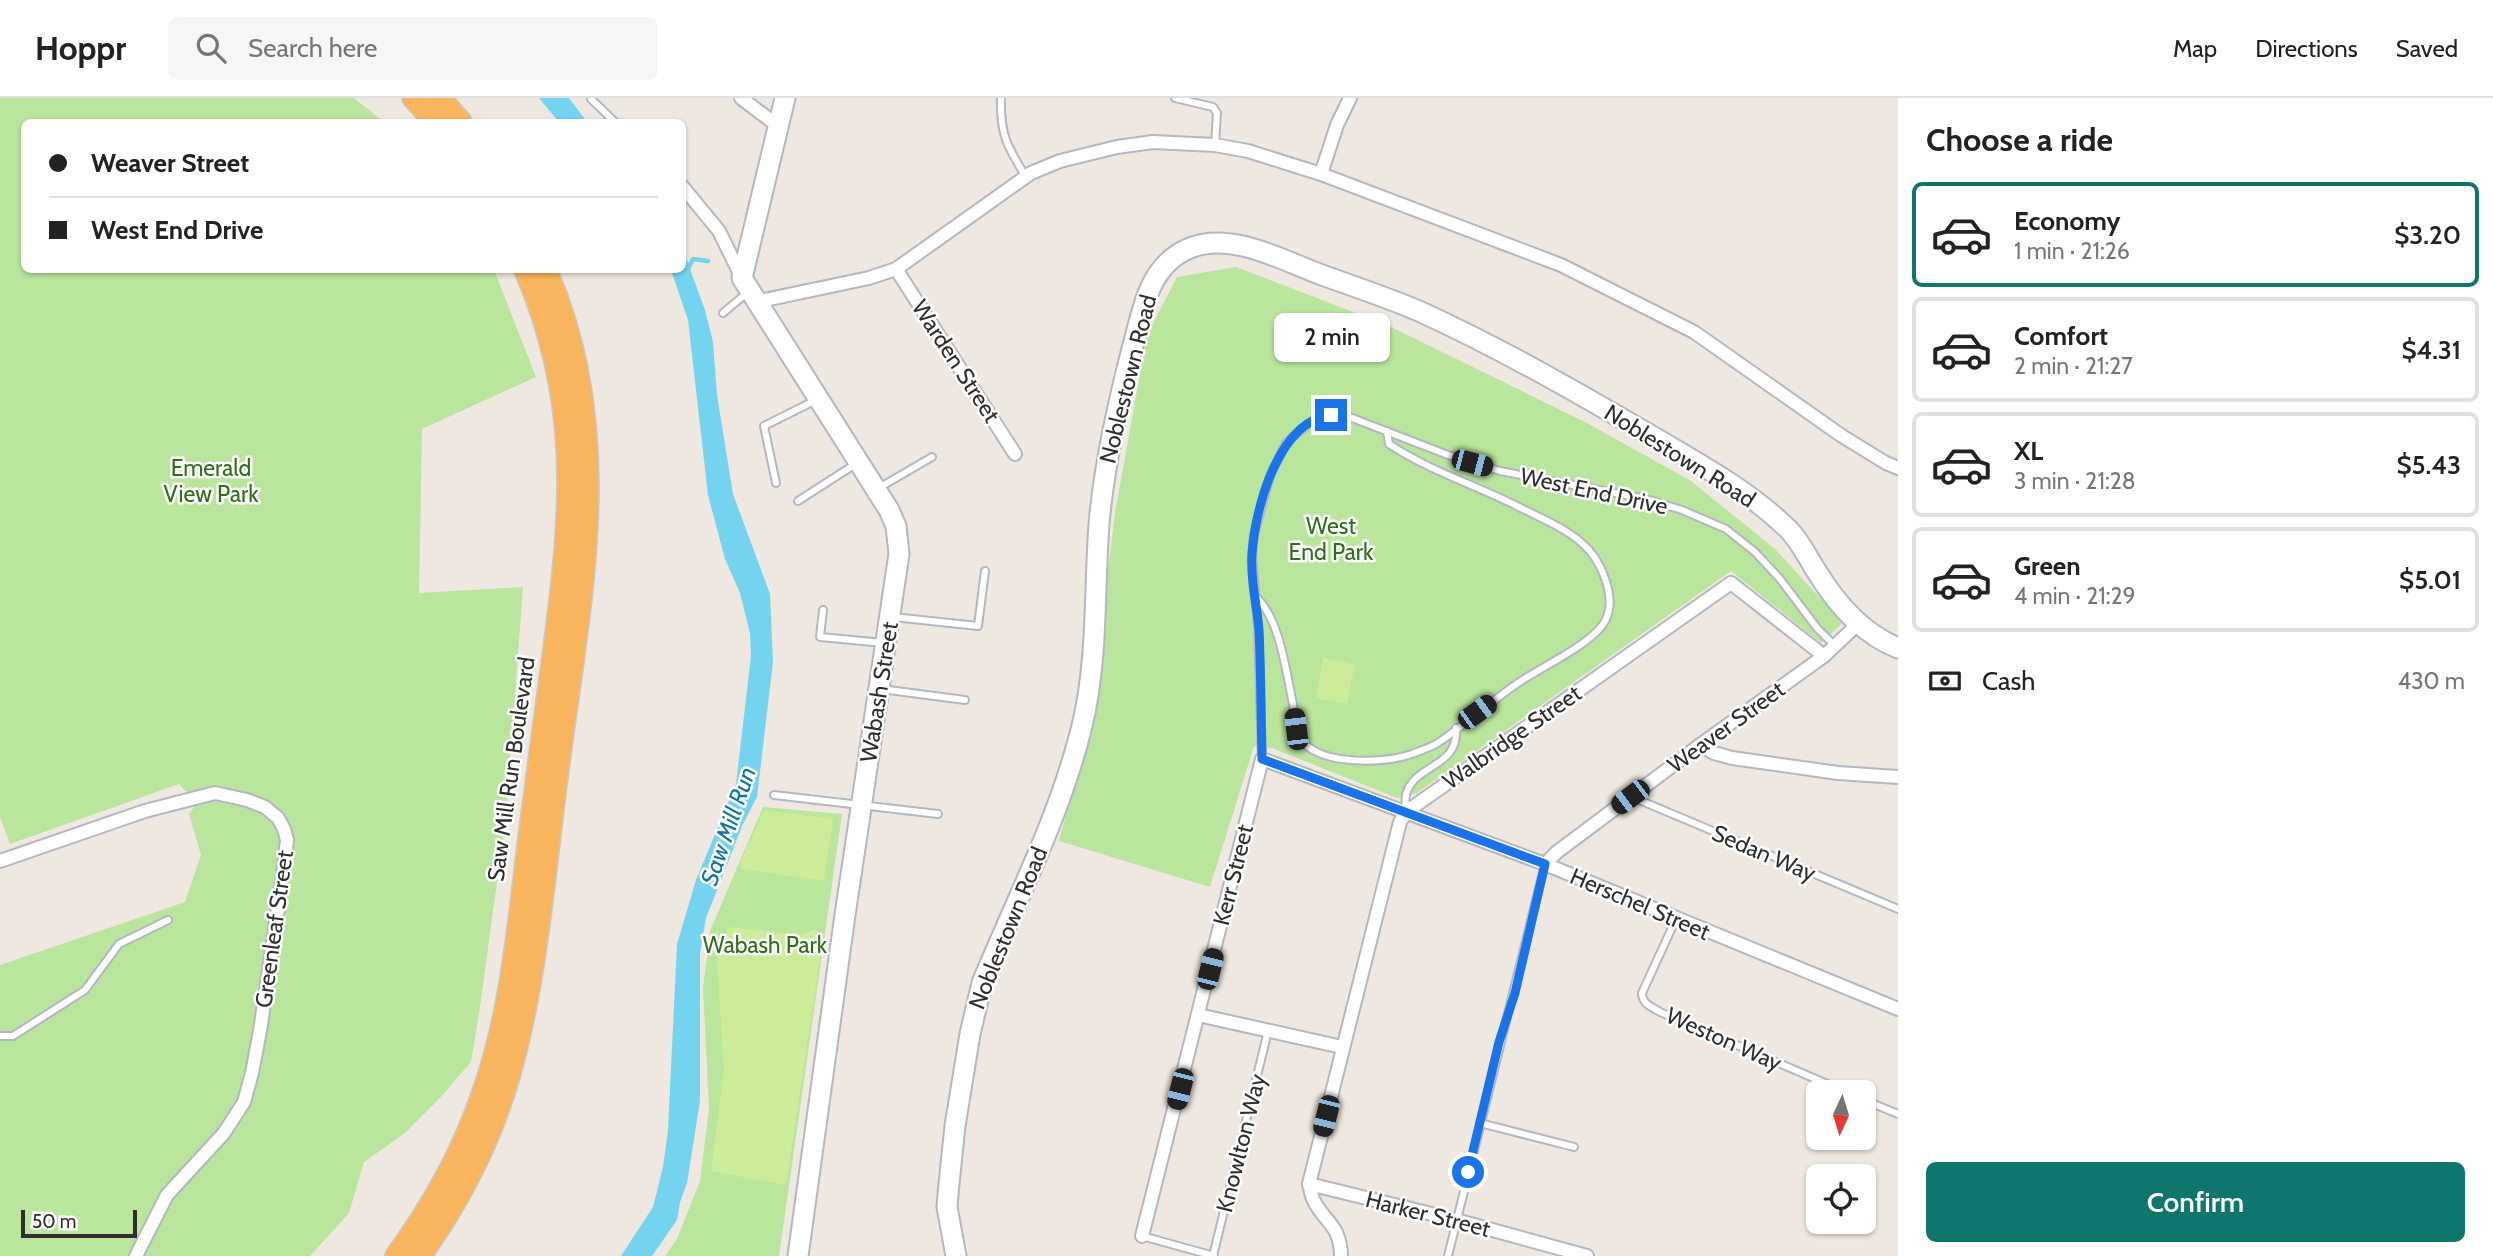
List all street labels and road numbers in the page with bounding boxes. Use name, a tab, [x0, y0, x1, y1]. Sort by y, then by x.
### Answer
street label: Noblestown Road	[1094, 292, 1162, 466]
street label: Warden Street	[906, 294, 1006, 428]
street label: Noblestown Road	[1599, 398, 1761, 514]
street label: West End Drive	[1518, 462, 1670, 520]
street label: Wabash Street	[854, 619, 904, 764]
street label: Saw Mill Run Boulevard	[481, 655, 541, 883]
street label: Weaver Street	[1662, 675, 1790, 779]
street label: Walbridge Street	[1437, 679, 1587, 795]
street label: Sedan Way	[1708, 819, 1820, 888]
street label: Kerr Street	[1207, 821, 1259, 928]
street label: Noblestown Road	[963, 843, 1053, 1013]
street label: Greenleaf Street	[249, 848, 299, 1009]
street label: Herschel Street	[1566, 862, 1714, 946]
street label: Weston Way	[1662, 1001, 1786, 1077]
street label: Knowlton Way	[1210, 1070, 1272, 1215]
street label: Harker Street	[1363, 1185, 1493, 1243]

